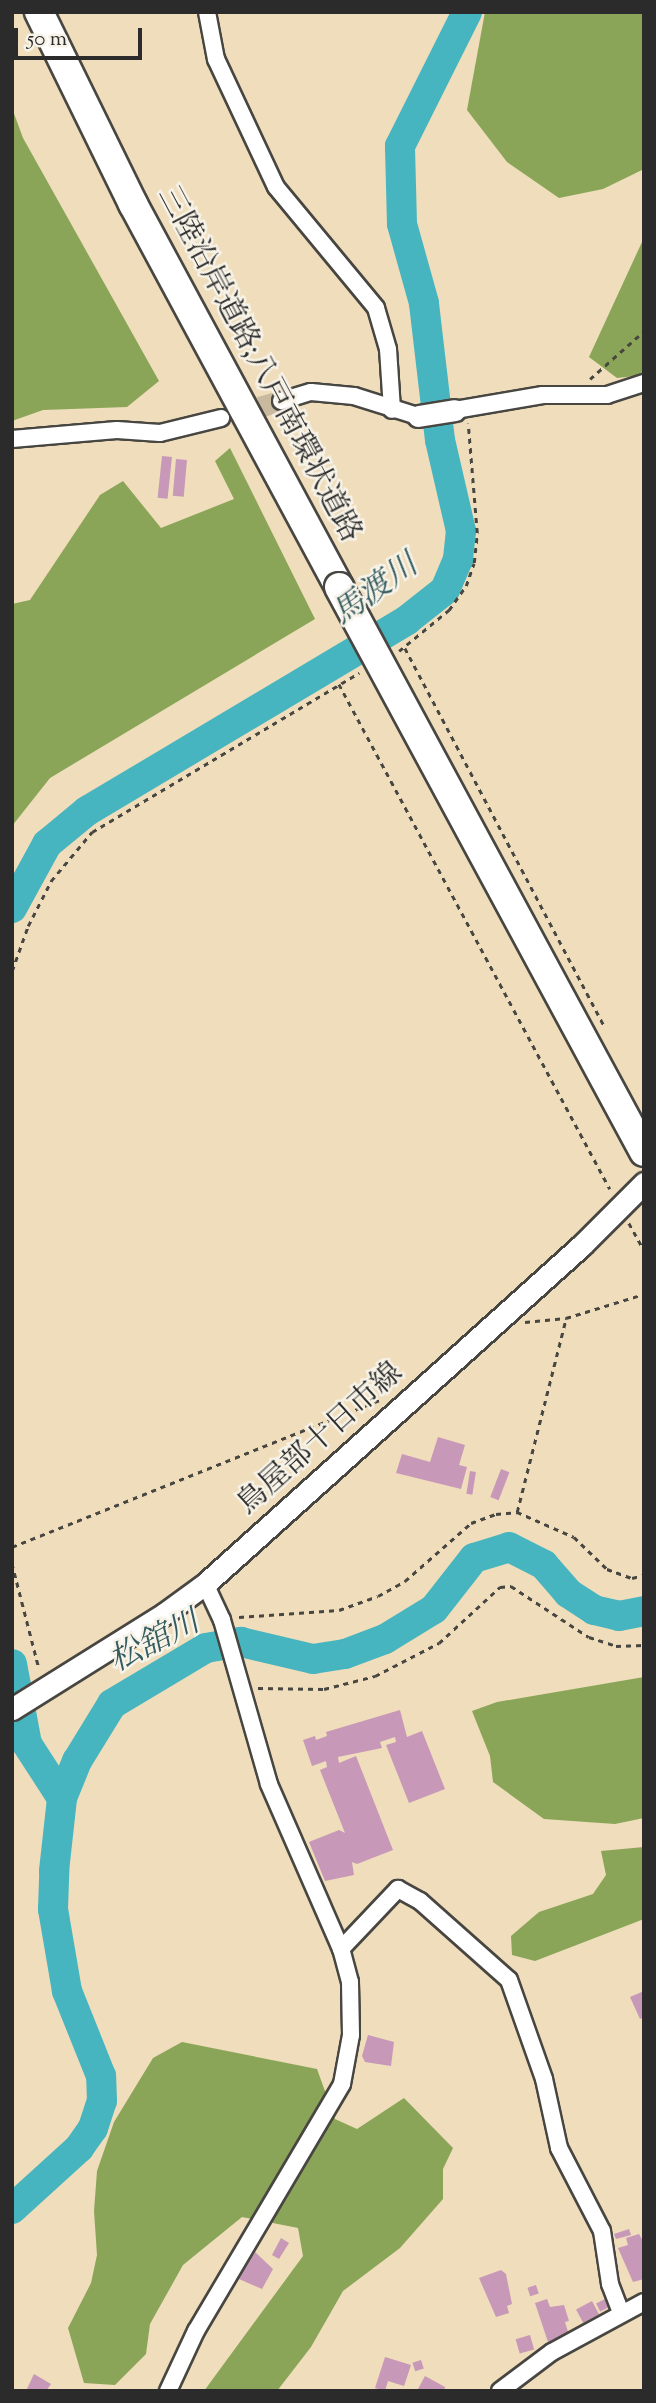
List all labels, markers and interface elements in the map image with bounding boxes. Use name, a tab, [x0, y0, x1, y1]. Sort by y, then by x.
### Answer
scale bar	[18, 14, 145, 58]
text: 50 m	[27, 25, 67, 55]
street label: 三陸沿岸道路;八戸南環状道路	[149, 181, 367, 549]
water label: 馬渡川	[326, 547, 426, 635]
street label: 鳥屋部十日市線	[231, 1356, 411, 1524]
water label: 松舘川	[104, 1604, 206, 1682]

